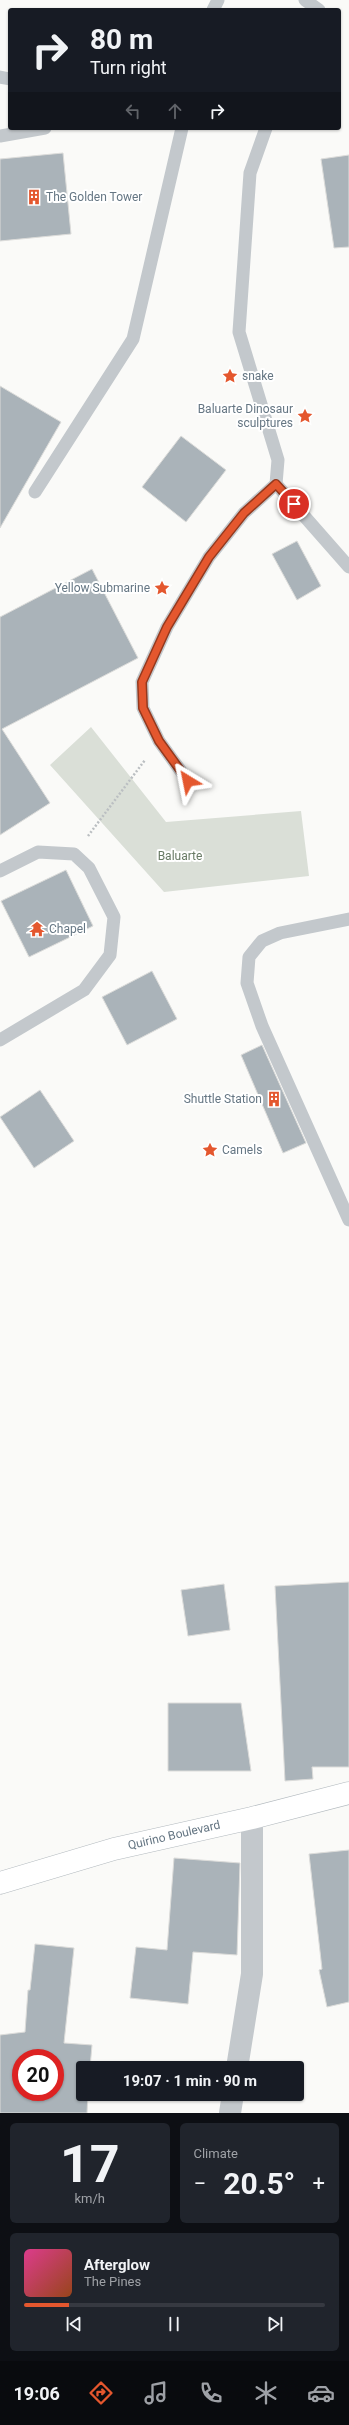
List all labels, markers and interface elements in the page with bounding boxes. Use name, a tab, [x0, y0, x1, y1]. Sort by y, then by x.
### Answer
text: 80 m	[90, 23, 153, 56]
icon: right	[24, 24, 76, 76]
text: Turn right	[90, 57, 167, 78]
icon: left	[122, 100, 144, 122]
icon: ahead	[164, 100, 186, 122]
icon: right	[206, 100, 228, 122]
building icon: The Golden Tower	[25, 188, 43, 206]
place label: The Golden Tower	[46, 190, 142, 204]
place icon: snake	[221, 367, 239, 385]
place label: snake	[242, 369, 274, 383]
place label: Baluarte Dinosaur sculptures	[198, 402, 293, 430]
place icon: Baluarte Dinosaur sculptures	[296, 407, 314, 425]
pin	[277, 487, 311, 521]
icon: arrive	[283, 493, 305, 515]
place icon: Yellow Submarine	[153, 579, 171, 597]
place label: Yellow Submarine	[55, 581, 150, 595]
position arrow	[167, 760, 209, 802]
park label: Baluarte	[158, 849, 202, 863]
temple icon: Chapel	[28, 920, 46, 938]
place label: Chapel	[49, 922, 86, 936]
building icon: Shuttle Station	[265, 1090, 283, 1108]
place label: Shuttle Station	[184, 1092, 262, 1106]
place icon: Camels	[201, 1141, 219, 1159]
place label: Camels	[222, 1143, 262, 1157]
street label: Quirino Boulevard	[126, 1818, 222, 1852]
speed limit sign: 20	[12, 2049, 64, 2101]
text: 19:07 · 1 min · 90 m	[123, 2072, 257, 2090]
text: 17	[60, 2134, 120, 2195]
text: Climate	[194, 2146, 238, 2161]
text: 20.5°	[223, 2166, 295, 2201]
text: −	[194, 2171, 206, 2196]
text: +	[313, 2171, 325, 2196]
text: km/h	[74, 2191, 105, 2206]
text: Afterglow	[84, 2256, 150, 2274]
text: The Pines	[84, 2274, 141, 2289]
icon: previous	[63, 2313, 85, 2335]
icon: pause	[163, 2313, 185, 2335]
icon: next	[264, 2313, 286, 2335]
icon: directions	[87, 2379, 115, 2407]
icon: music	[142, 2379, 170, 2407]
icon: phone	[197, 2379, 225, 2407]
icon: climate	[252, 2379, 280, 2407]
icon: car	[307, 2379, 335, 2407]
text: 19:06	[14, 2383, 60, 2404]

